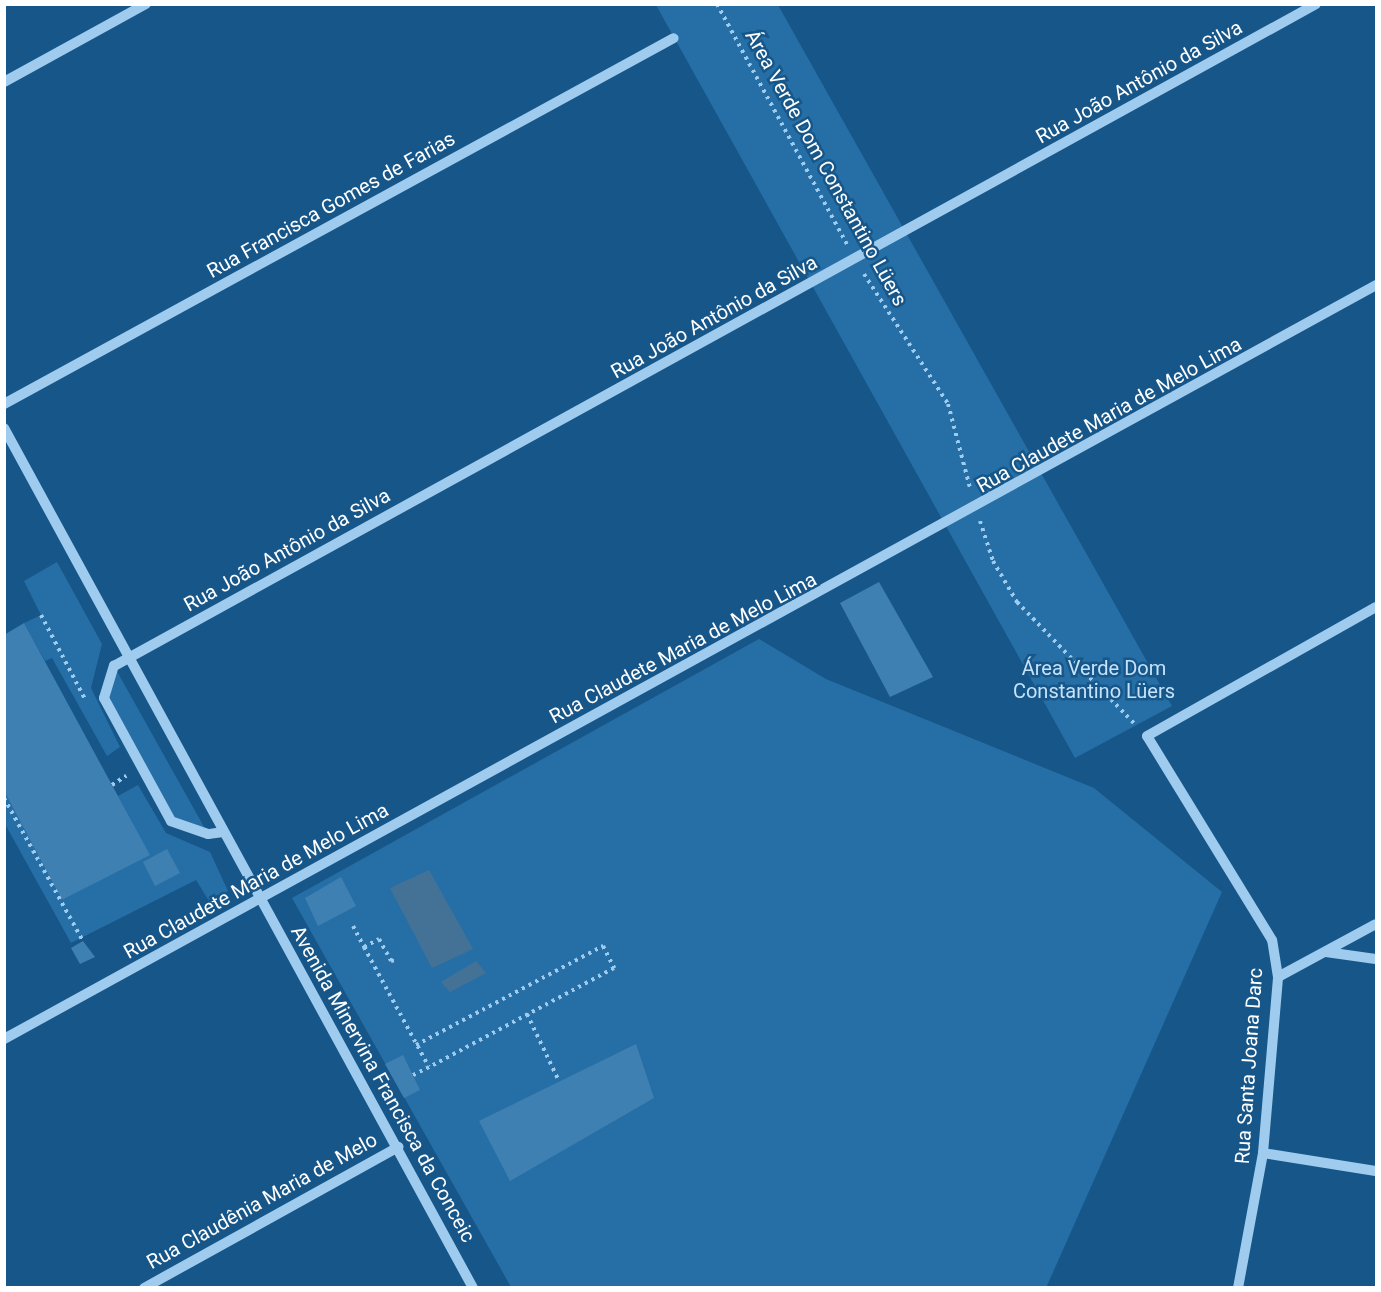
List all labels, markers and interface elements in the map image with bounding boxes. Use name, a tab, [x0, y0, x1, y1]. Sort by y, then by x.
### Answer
street label: Rua João Antônio da Silva	[1032, 15, 1246, 149]
street label: Área Verde Dom Constantino Lüers	[740, 26, 912, 310]
street label: Rua Francisca Gomes de Farias	[203, 127, 459, 283]
street label: Rua João Antônio da Silva	[607, 250, 821, 384]
street label: Rua Claudete Maria de Melo Lima	[972, 332, 1246, 498]
street label: Rua João Antônio da Silva	[180, 483, 394, 617]
street label: Rua Claudete Maria de Melo Lima	[545, 567, 821, 729]
park label: Área Verde Dom Constantino Lüers	[1013, 656, 1175, 703]
street label: Rua Claudete Maria de Melo Lima	[119, 798, 393, 964]
street label: Avenida Minervina Francisca da Conceic	[286, 922, 480, 1246]
street label: Rua Santa Joana Darc	[1230, 967, 1268, 1165]
street label: Rua Claudênia Maria de Melo	[143, 1128, 381, 1274]

